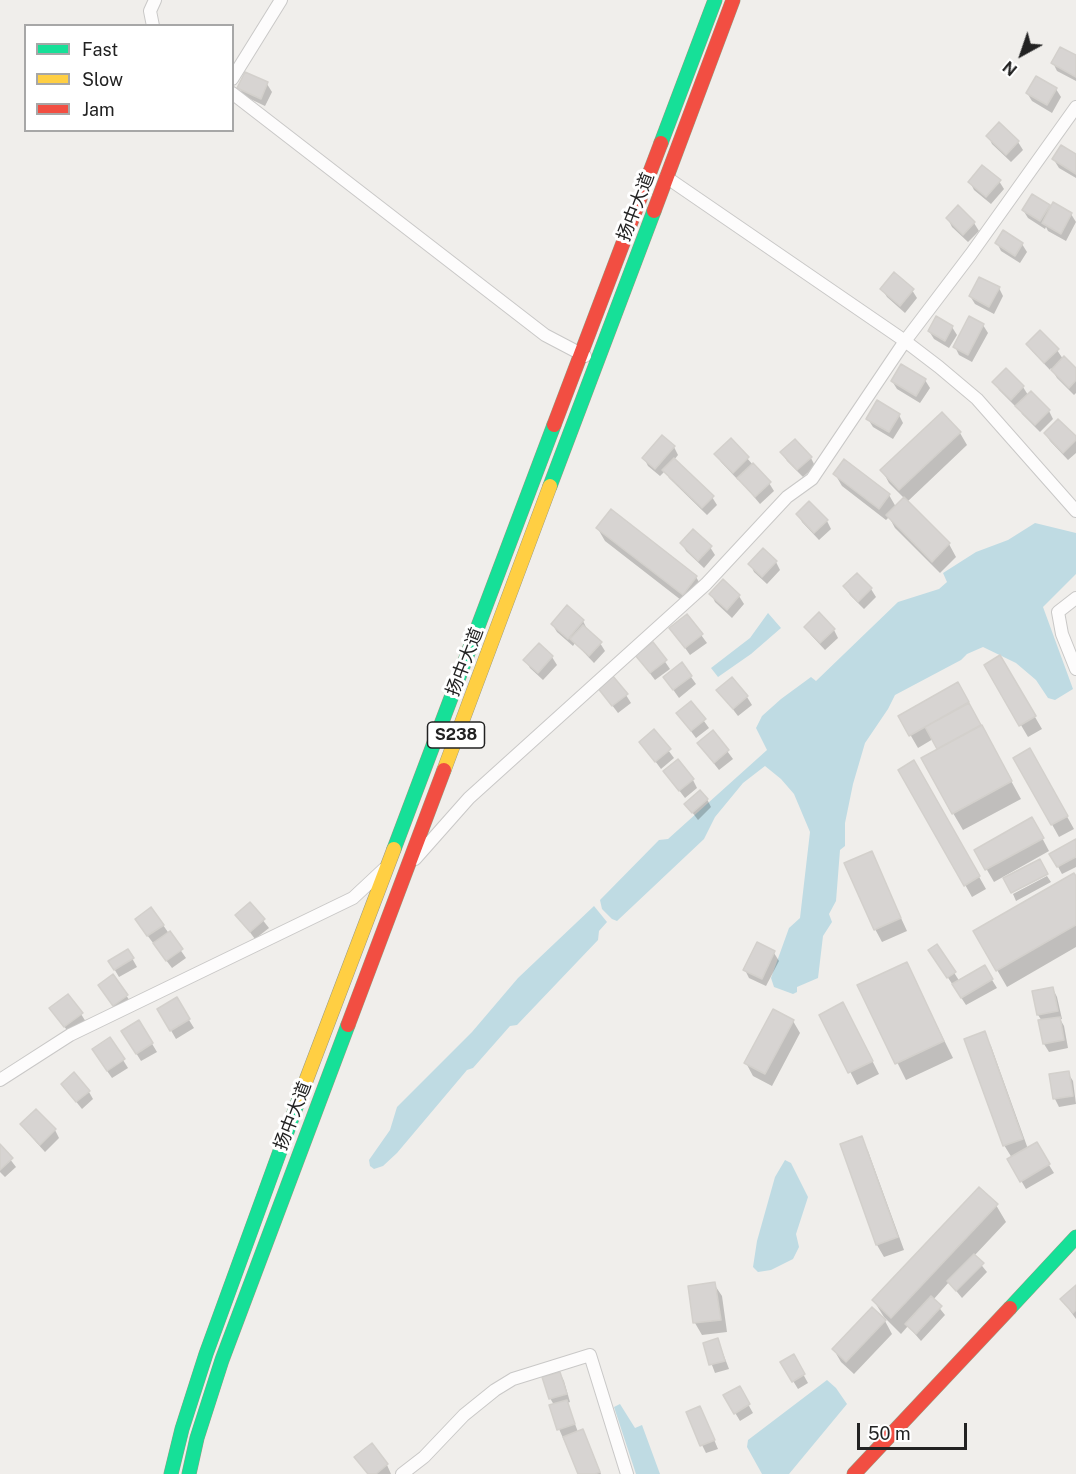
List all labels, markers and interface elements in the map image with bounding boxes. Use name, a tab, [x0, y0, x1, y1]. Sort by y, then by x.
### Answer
legend	[24, 24, 234, 132]
north arrow	[992, 24, 1052, 84]
text: Fast	[82, 39, 118, 60]
text: N	[999, 57, 1021, 79]
text: Slow	[82, 69, 123, 90]
text: Jam	[82, 99, 115, 120]
street label: 扬中大道	[613, 170, 659, 244]
street label: 扬中大道	[442, 625, 488, 699]
road number: S238	[428, 722, 484, 748]
street label: 扬中大道	[270, 1079, 316, 1153]
scale bar	[860, 1411, 970, 1449]
text: 50 m	[868, 1423, 911, 1444]

